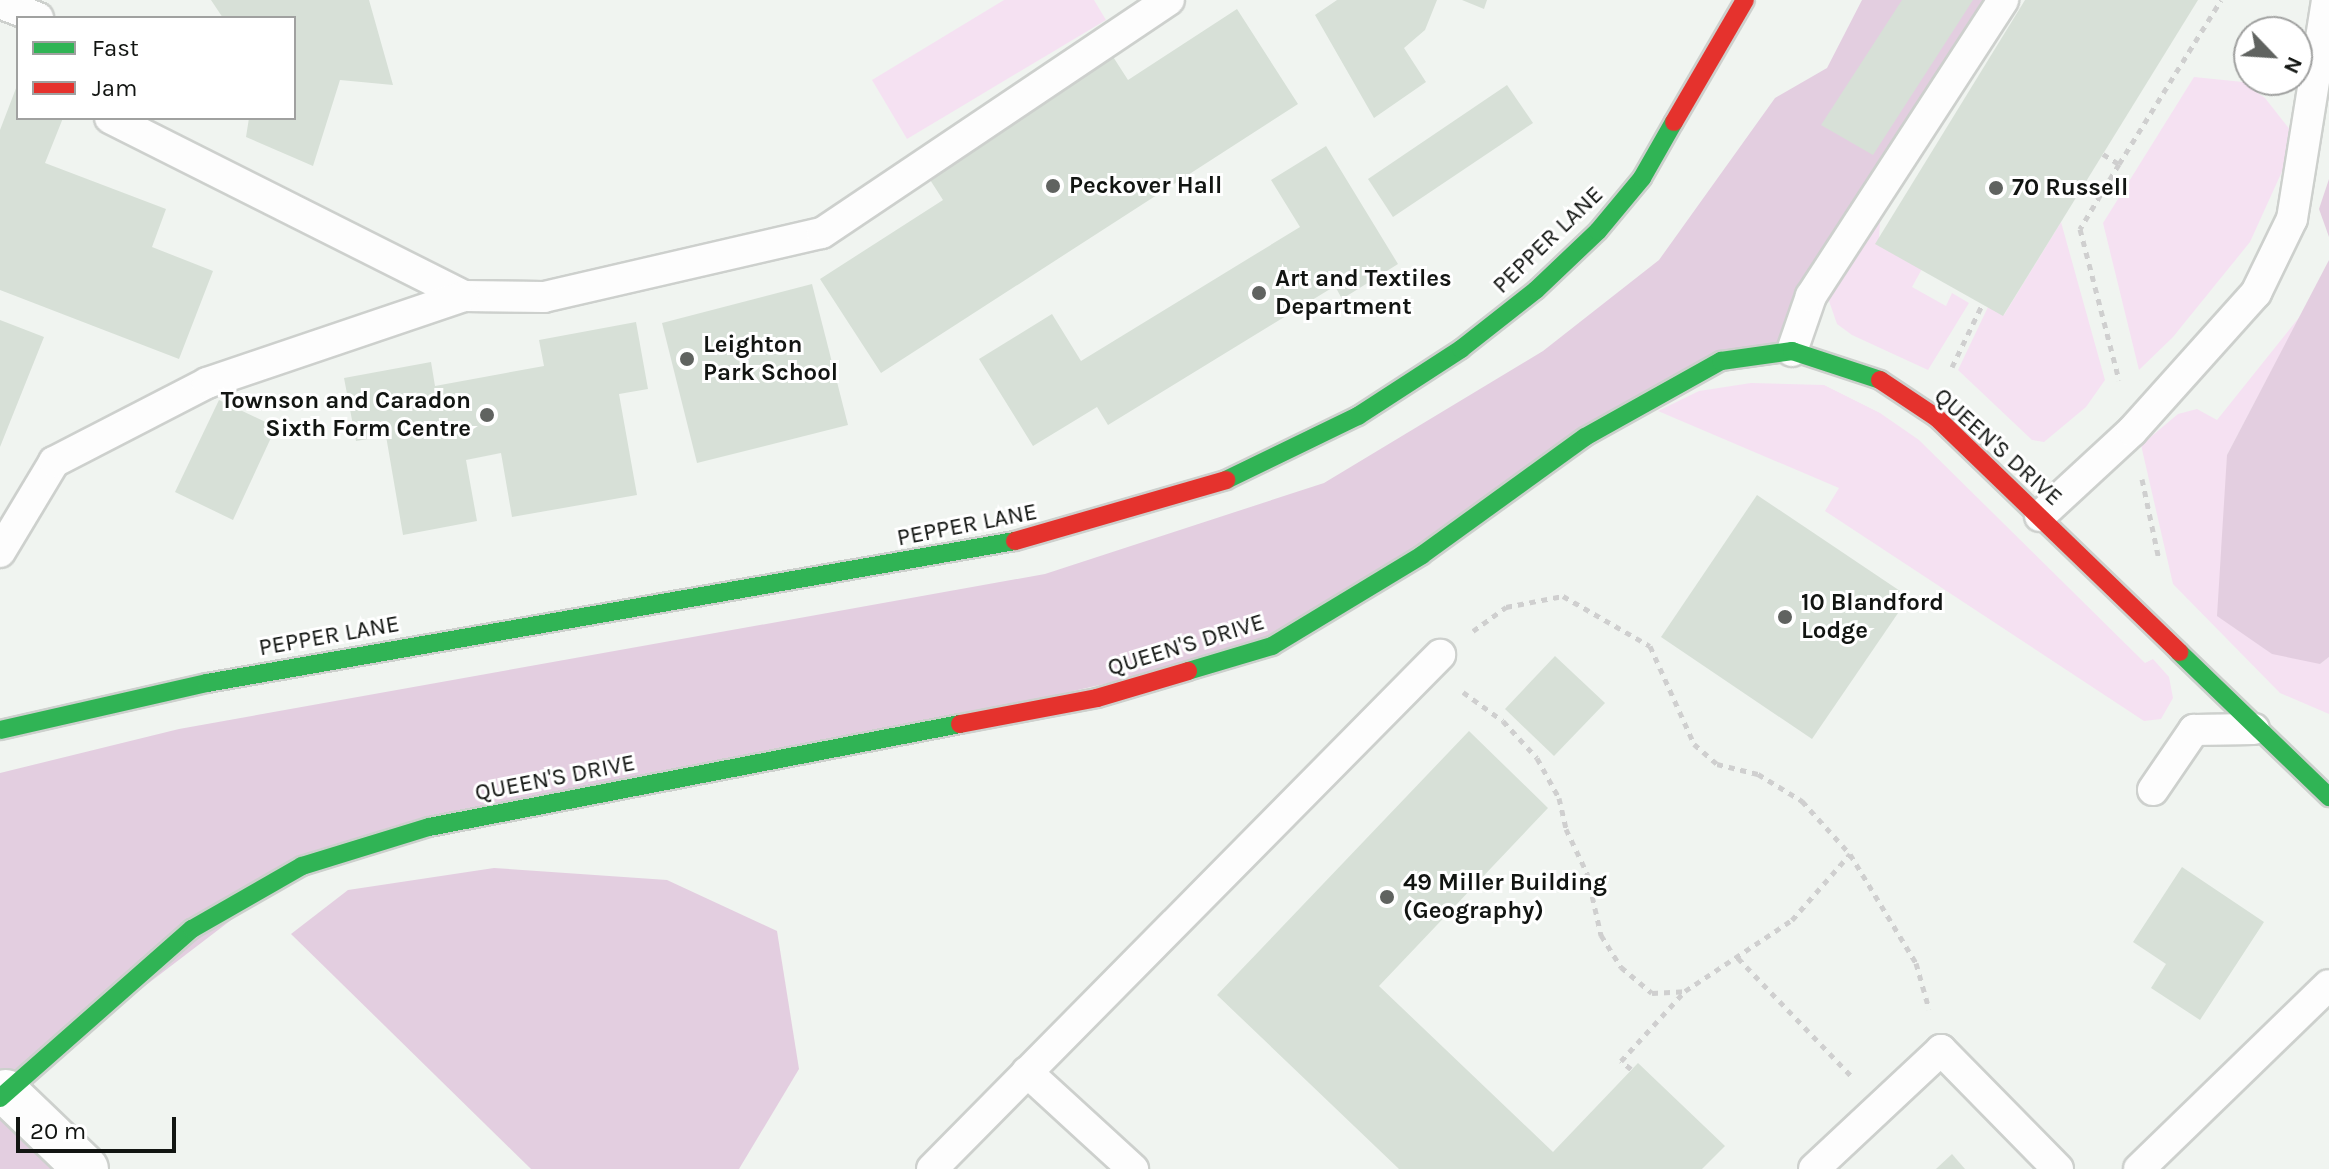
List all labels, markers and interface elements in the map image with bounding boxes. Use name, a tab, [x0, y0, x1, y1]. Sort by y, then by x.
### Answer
legend	[16, 16, 296, 120]
north arrow	[2233, 16, 2313, 96]
text: Fast	[92, 34, 139, 62]
text: N	[2278, 53, 2308, 78]
text: Jam	[92, 74, 137, 102]
place label: Peckover Hall	[1069, 172, 1222, 200]
place label: 70 Russell	[2012, 174, 2128, 202]
marker: Peckover Hall	[1044, 177, 1062, 195]
marker: 70 Russell	[1987, 179, 2005, 197]
street label: PEPPER LANE	[1487, 180, 1609, 300]
place label: Art and Textiles Department	[1275, 265, 1452, 321]
marker: Art and Textiles Department	[1250, 284, 1268, 302]
place label: Leighton Park School	[703, 331, 838, 387]
marker: Leighton Park School	[678, 350, 696, 368]
street label: QUEEN'S DRIVE	[1928, 382, 2068, 512]
place label: Townson and Caradon Sixth Form Centre	[221, 387, 471, 443]
marker: Townson and Caradon Sixth Form Centre	[478, 406, 496, 424]
street label: PEPPER LANE	[894, 497, 1040, 553]
place label: 10 Blandford Lodge	[1801, 589, 1944, 645]
street label: QUEEN'S DRIVE	[1104, 607, 1268, 683]
marker: 10 Blandford Lodge	[1776, 608, 1794, 626]
street label: PEPPER LANE	[257, 609, 401, 663]
street label: QUEEN'S DRIVE	[473, 748, 637, 808]
place label: 49 Miller Building (Geography)	[1403, 869, 1607, 925]
marker: 49 Miller Building (Geography)	[1378, 888, 1396, 906]
scale bar	[20, 1101, 180, 1151]
text: 20 m	[30, 1117, 86, 1145]

